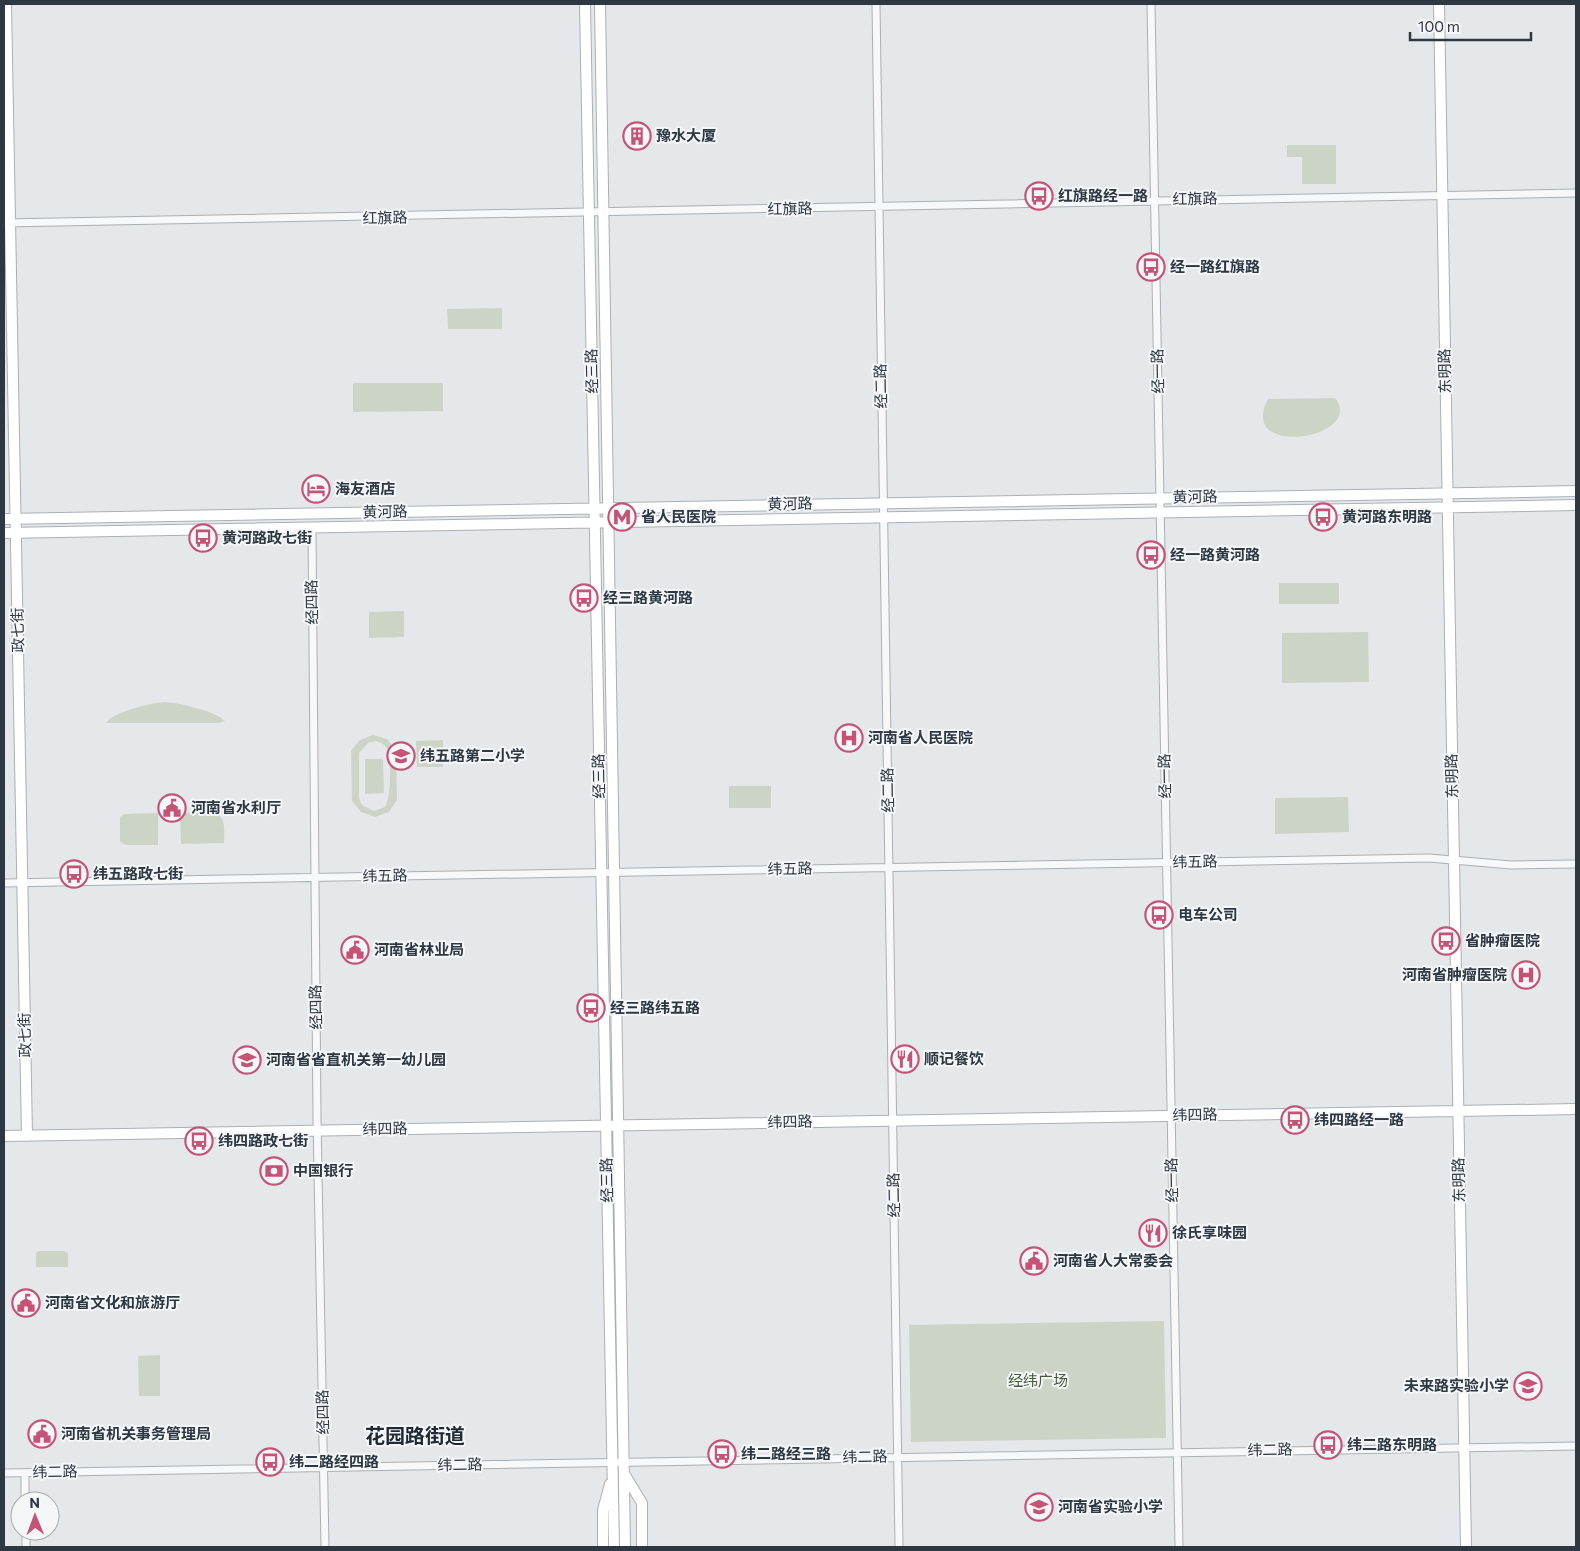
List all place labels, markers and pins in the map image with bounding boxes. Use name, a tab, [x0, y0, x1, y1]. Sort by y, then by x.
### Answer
building icon: 豫水大厦	[622, 121, 652, 151]
place label: 豫水大厦	[656, 126, 716, 144]
bus stop icon: 红旗路经一路	[1024, 181, 1054, 211]
place label: 红旗路经一路	[1058, 186, 1148, 204]
bus stop icon: 经一路红旗路	[1136, 252, 1166, 282]
place label: 经一路红旗路	[1170, 257, 1260, 275]
hotel icon: 海友酒店	[301, 474, 331, 504]
place label: 海友酒店	[335, 479, 395, 497]
metro station icon: 省人民医院	[607, 502, 637, 532]
bus stop icon: 黄河路东明路	[1308, 502, 1338, 532]
place label: 省人民医院	[641, 507, 716, 525]
place label: 黄河路东明路	[1342, 507, 1432, 525]
bus stop icon: 黄河路政七街	[188, 523, 218, 553]
place label: 黄河路政七街	[222, 528, 312, 546]
bus stop icon: 经一路黄河路	[1136, 540, 1166, 570]
place label: 经一路黄河路	[1170, 545, 1260, 563]
bus stop icon: 经三路黄河路	[569, 583, 599, 613]
place label: 经三路黄河路	[603, 588, 693, 606]
hospital icon: 河南省人民医院	[834, 723, 864, 753]
place label: 河南省人民医院	[868, 728, 973, 746]
school or university icon: 纬五路第二小学	[386, 741, 416, 771]
place label: 纬五路第二小学	[420, 746, 525, 764]
public building icon: 河南省水利厅	[157, 793, 187, 823]
place label: 河南省水利厅	[191, 798, 281, 816]
bus stop icon: 纬五路政七街	[59, 859, 89, 889]
place label: 纬五路政七街	[93, 864, 183, 882]
bus stop icon: 电车公司	[1144, 900, 1174, 930]
place label: 电车公司	[1178, 905, 1238, 923]
bus stop icon: 省肿瘤医院	[1431, 926, 1461, 956]
place label: 省肿瘤医院	[1465, 931, 1540, 949]
public building icon: 河南省林业局	[340, 935, 370, 965]
place label: 河南省林业局	[374, 940, 464, 958]
hospital icon: 河南省肿瘤医院	[1511, 960, 1541, 990]
place label: 河南省肿瘤医院	[1402, 965, 1507, 983]
bus stop icon: 经三路纬五路	[576, 993, 606, 1023]
place label: 经三路纬五路	[610, 998, 700, 1016]
restaurant icon: 顺记餐饮	[890, 1044, 920, 1074]
school or university icon: 河南省省直机关第一幼儿园	[232, 1045, 262, 1075]
place label: 顺记餐饮	[924, 1049, 984, 1067]
place label: 河南省省直机关第一幼儿园	[266, 1050, 446, 1068]
bus stop icon: 纬四路经一路	[1280, 1105, 1310, 1135]
place label: 纬四路经一路	[1314, 1110, 1404, 1128]
bus stop icon: 纬四路政七街	[184, 1126, 214, 1156]
place label: 纬四路政七街	[218, 1131, 308, 1149]
bank icon: 中国银行	[259, 1156, 289, 1186]
place label: 中国银行	[293, 1161, 353, 1179]
restaurant icon: 徐氏享味园	[1138, 1218, 1168, 1248]
place label: 徐氏享味园	[1172, 1223, 1247, 1241]
public building icon: 河南省人大常委会	[1019, 1246, 1049, 1276]
place label: 河南省人大常委会	[1053, 1251, 1173, 1269]
public building icon: 河南省文化和旅游厅	[11, 1288, 41, 1318]
place label: 河南省文化和旅游厅	[45, 1293, 180, 1311]
school or university icon: 未来路实验小学	[1513, 1371, 1543, 1401]
place label: 未来路实验小学	[1404, 1376, 1509, 1394]
public building icon: 河南省机关事务管理局	[27, 1419, 57, 1449]
place label: 河南省机关事务管理局	[61, 1424, 211, 1442]
bus stop icon: 纬二路东明路	[1313, 1430, 1343, 1460]
place label: 纬二路东明路	[1347, 1435, 1437, 1453]
bus stop icon: 纬二路经三路	[707, 1439, 737, 1469]
place label: 纬二路经三路	[741, 1444, 831, 1462]
bus stop icon: 纬二路经四路	[255, 1447, 285, 1477]
place label: 纬二路经四路	[289, 1452, 379, 1470]
school or university icon: 河南省实验小学	[1024, 1492, 1054, 1522]
place label: 河南省实验小学	[1058, 1497, 1163, 1515]

